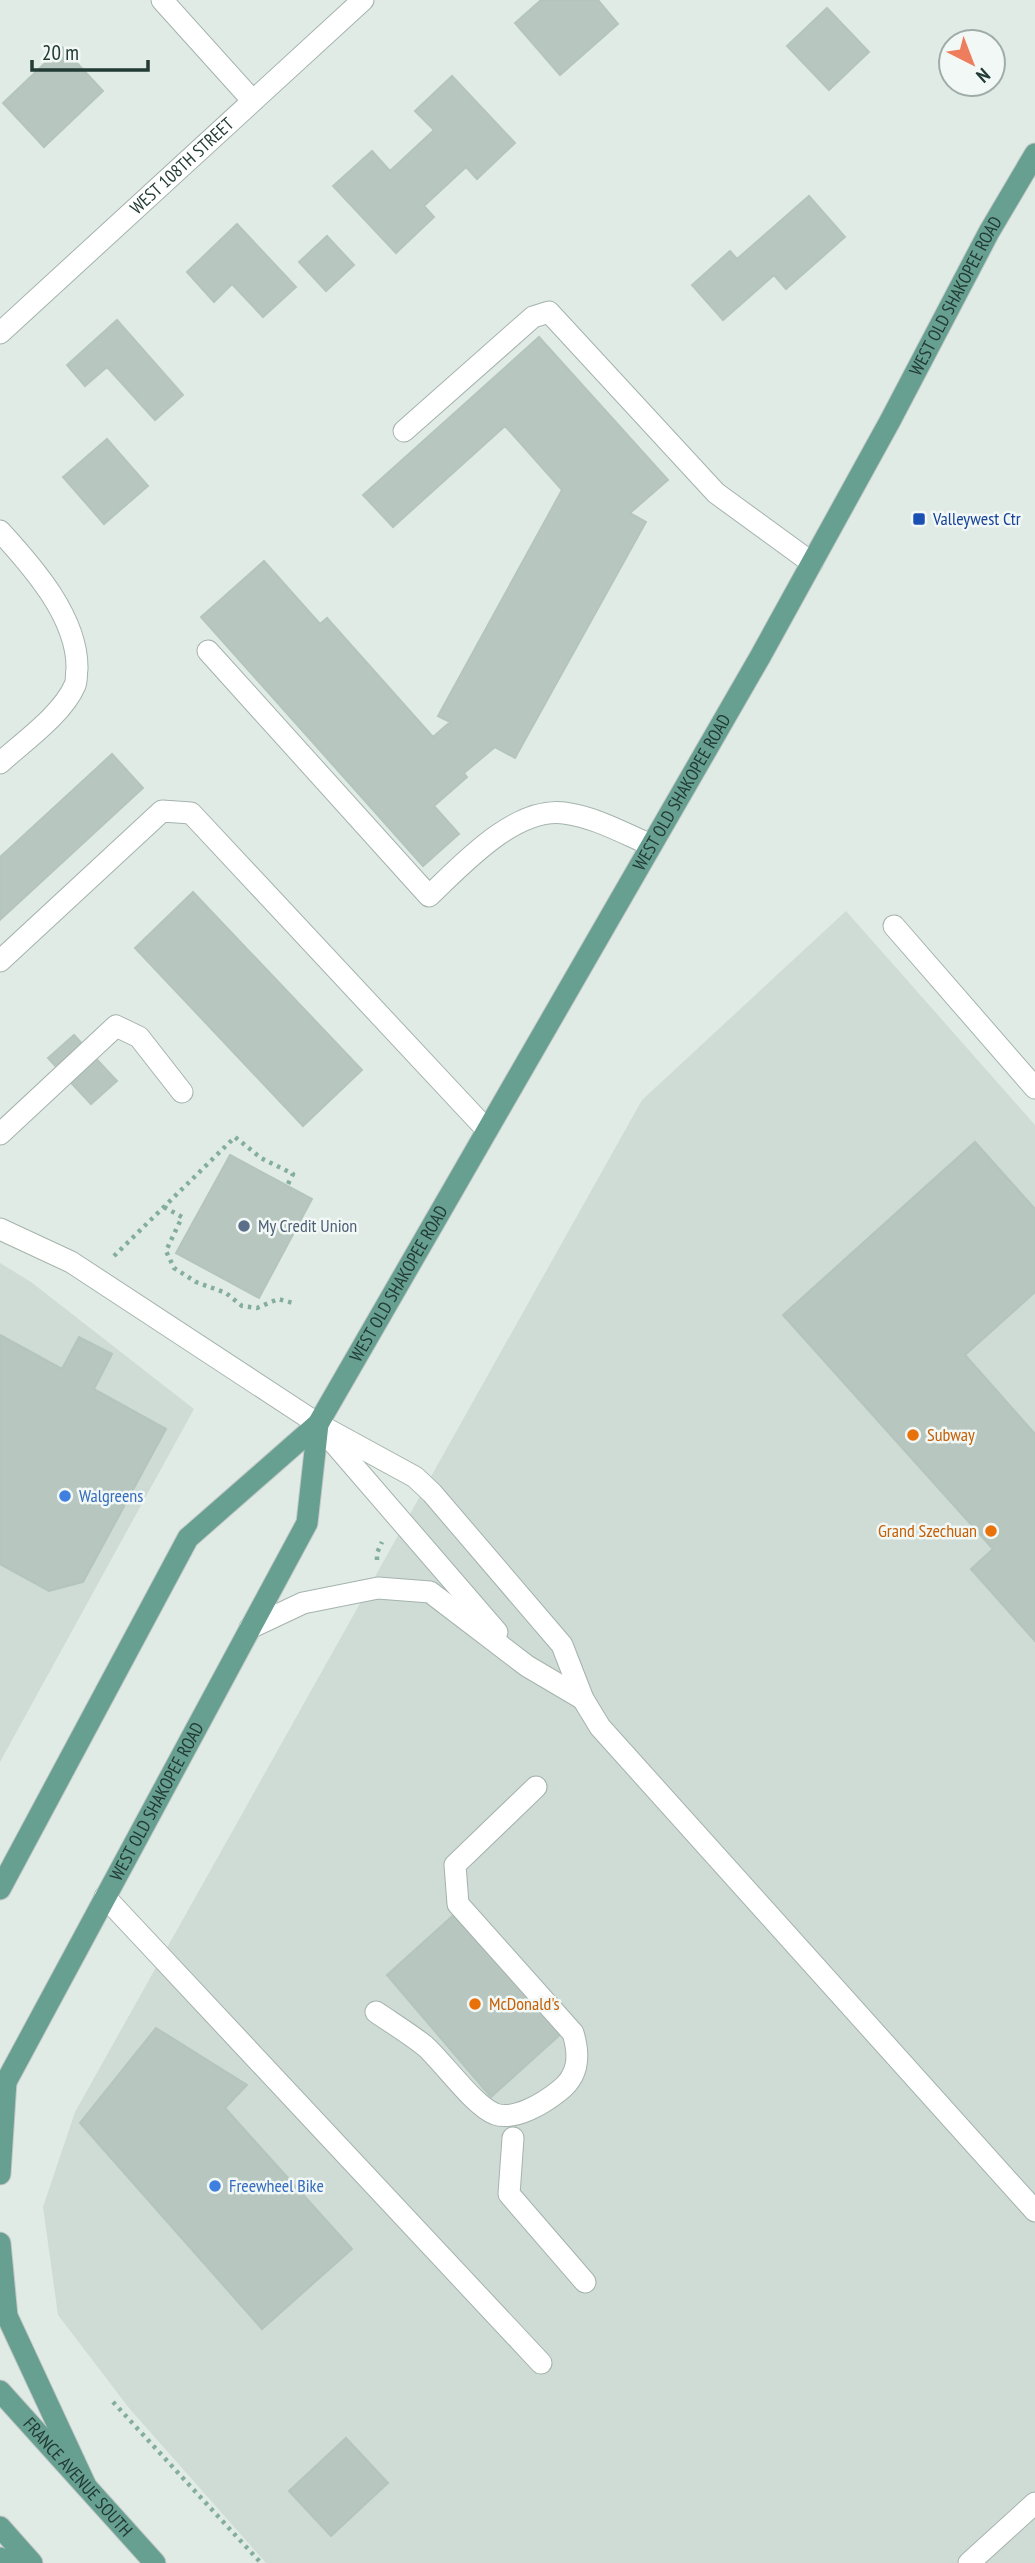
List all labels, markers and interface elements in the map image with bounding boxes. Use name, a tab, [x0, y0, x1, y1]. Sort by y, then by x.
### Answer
scale bar	[32, 28, 147, 72]
north arrow	[937, 28, 1007, 98]
text: 20 m	[42, 39, 79, 66]
text: N	[972, 63, 995, 88]
street label: WEST 108TH STREET	[125, 112, 238, 219]
street label: WEST OLD SHAKOPEE ROAD	[904, 212, 1007, 379]
place label: Valleywest Ctr	[932, 507, 1021, 530]
marker: Valleywest Ctr	[911, 511, 927, 527]
street label: WEST OLD SHAKOPEE ROAD	[627, 710, 736, 875]
street label: WEST OLD SHAKOPEE ROAD	[344, 1201, 453, 1366]
place label: My Credit Union	[258, 1214, 357, 1237]
marker: My Credit Union	[236, 1218, 252, 1234]
place label: Subway	[927, 1423, 975, 1446]
marker: Subway	[905, 1427, 921, 1443]
place label: Walgreens	[79, 1484, 143, 1507]
marker: Walgreens	[57, 1488, 73, 1504]
place label: Grand Szechuan	[878, 1519, 977, 1542]
marker: Grand Szechuan	[983, 1523, 999, 1539]
street label: WEST OLD SHAKOPEE ROAD	[104, 1718, 209, 1885]
place label: McDonald's	[489, 1992, 560, 2015]
marker: McDonald's	[467, 1996, 483, 2012]
place label: Freewheel Bike	[229, 2174, 324, 2197]
marker: Freewheel Bike	[207, 2178, 223, 2194]
street label: FRANCE AVENUE SOUTH	[18, 2413, 138, 2541]

